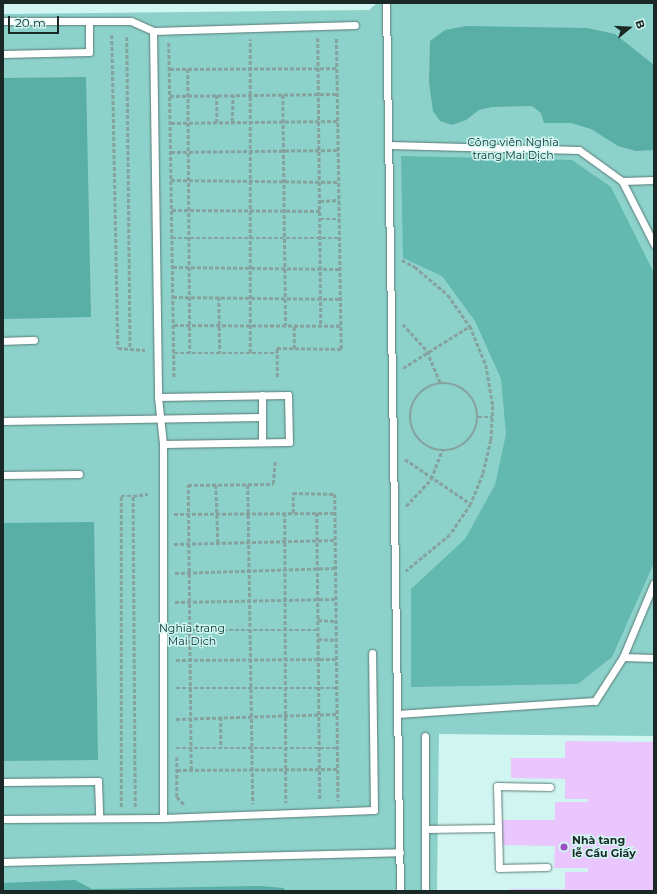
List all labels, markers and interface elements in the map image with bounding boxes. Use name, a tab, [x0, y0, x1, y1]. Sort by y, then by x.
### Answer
scale bar	[10, 8, 61, 34]
north arrow	[609, 8, 649, 48]
text: 20 m	[15, 15, 46, 30]
text: B	[632, 18, 648, 30]
park label: Công viên Nghĩa trang Mai Dịch	[467, 136, 559, 162]
park label: Nghĩa trang Mai Dịch	[159, 622, 225, 648]
place label: Nhà tang lễ Cầu Giấy	[572, 834, 636, 860]
marker: Nhà tang lễ Cầu Giấy	[559, 842, 569, 852]

